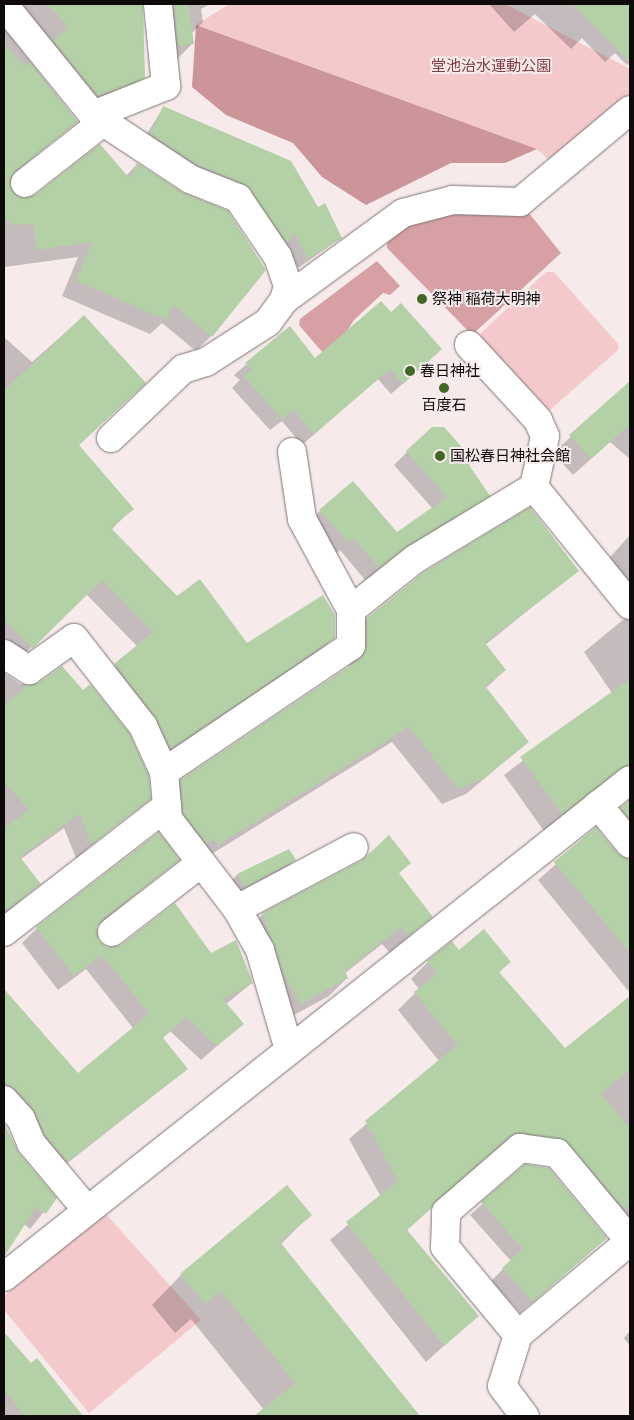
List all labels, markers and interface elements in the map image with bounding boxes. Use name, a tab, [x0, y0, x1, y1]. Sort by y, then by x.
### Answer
park label: 堂池治水運動公園	[431, 57, 551, 75]
place label: 祭神 稲荷大明神	[432, 290, 540, 308]
marker: 祭神 稲荷大明神	[416, 293, 428, 305]
place label: 春日神社	[420, 362, 480, 380]
marker: 春日神社	[404, 365, 416, 377]
marker: 百度石	[438, 382, 450, 394]
place label: 百度石	[422, 396, 466, 414]
place label: 国松春日神社会館	[450, 447, 570, 465]
marker: 国松春日神社会館	[434, 450, 446, 462]

